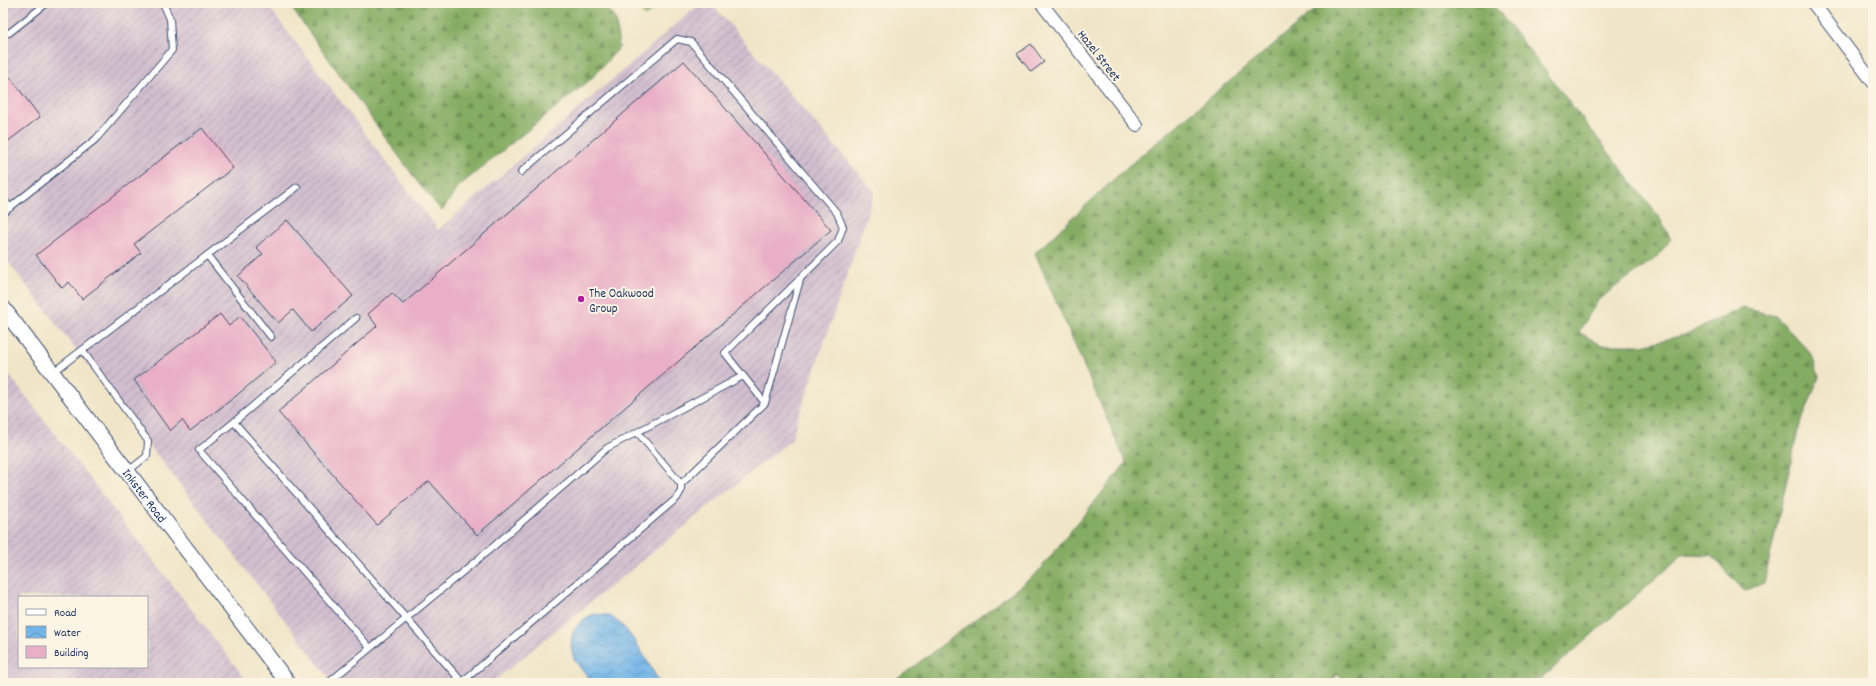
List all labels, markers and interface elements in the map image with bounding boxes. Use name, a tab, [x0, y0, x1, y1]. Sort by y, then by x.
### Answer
street label: Hazel Street	[1072, 27, 1124, 87]
place label: The Oakwood Group	[589, 285, 654, 319]
marker: The Oakwood Group	[576, 294, 586, 304]
street label: Inkster Road	[116, 466, 170, 528]
legend	[18, 596, 148, 668]
text: Road	[54, 605, 76, 622]
text: Water	[54, 625, 81, 642]
text: Building	[54, 645, 89, 662]

